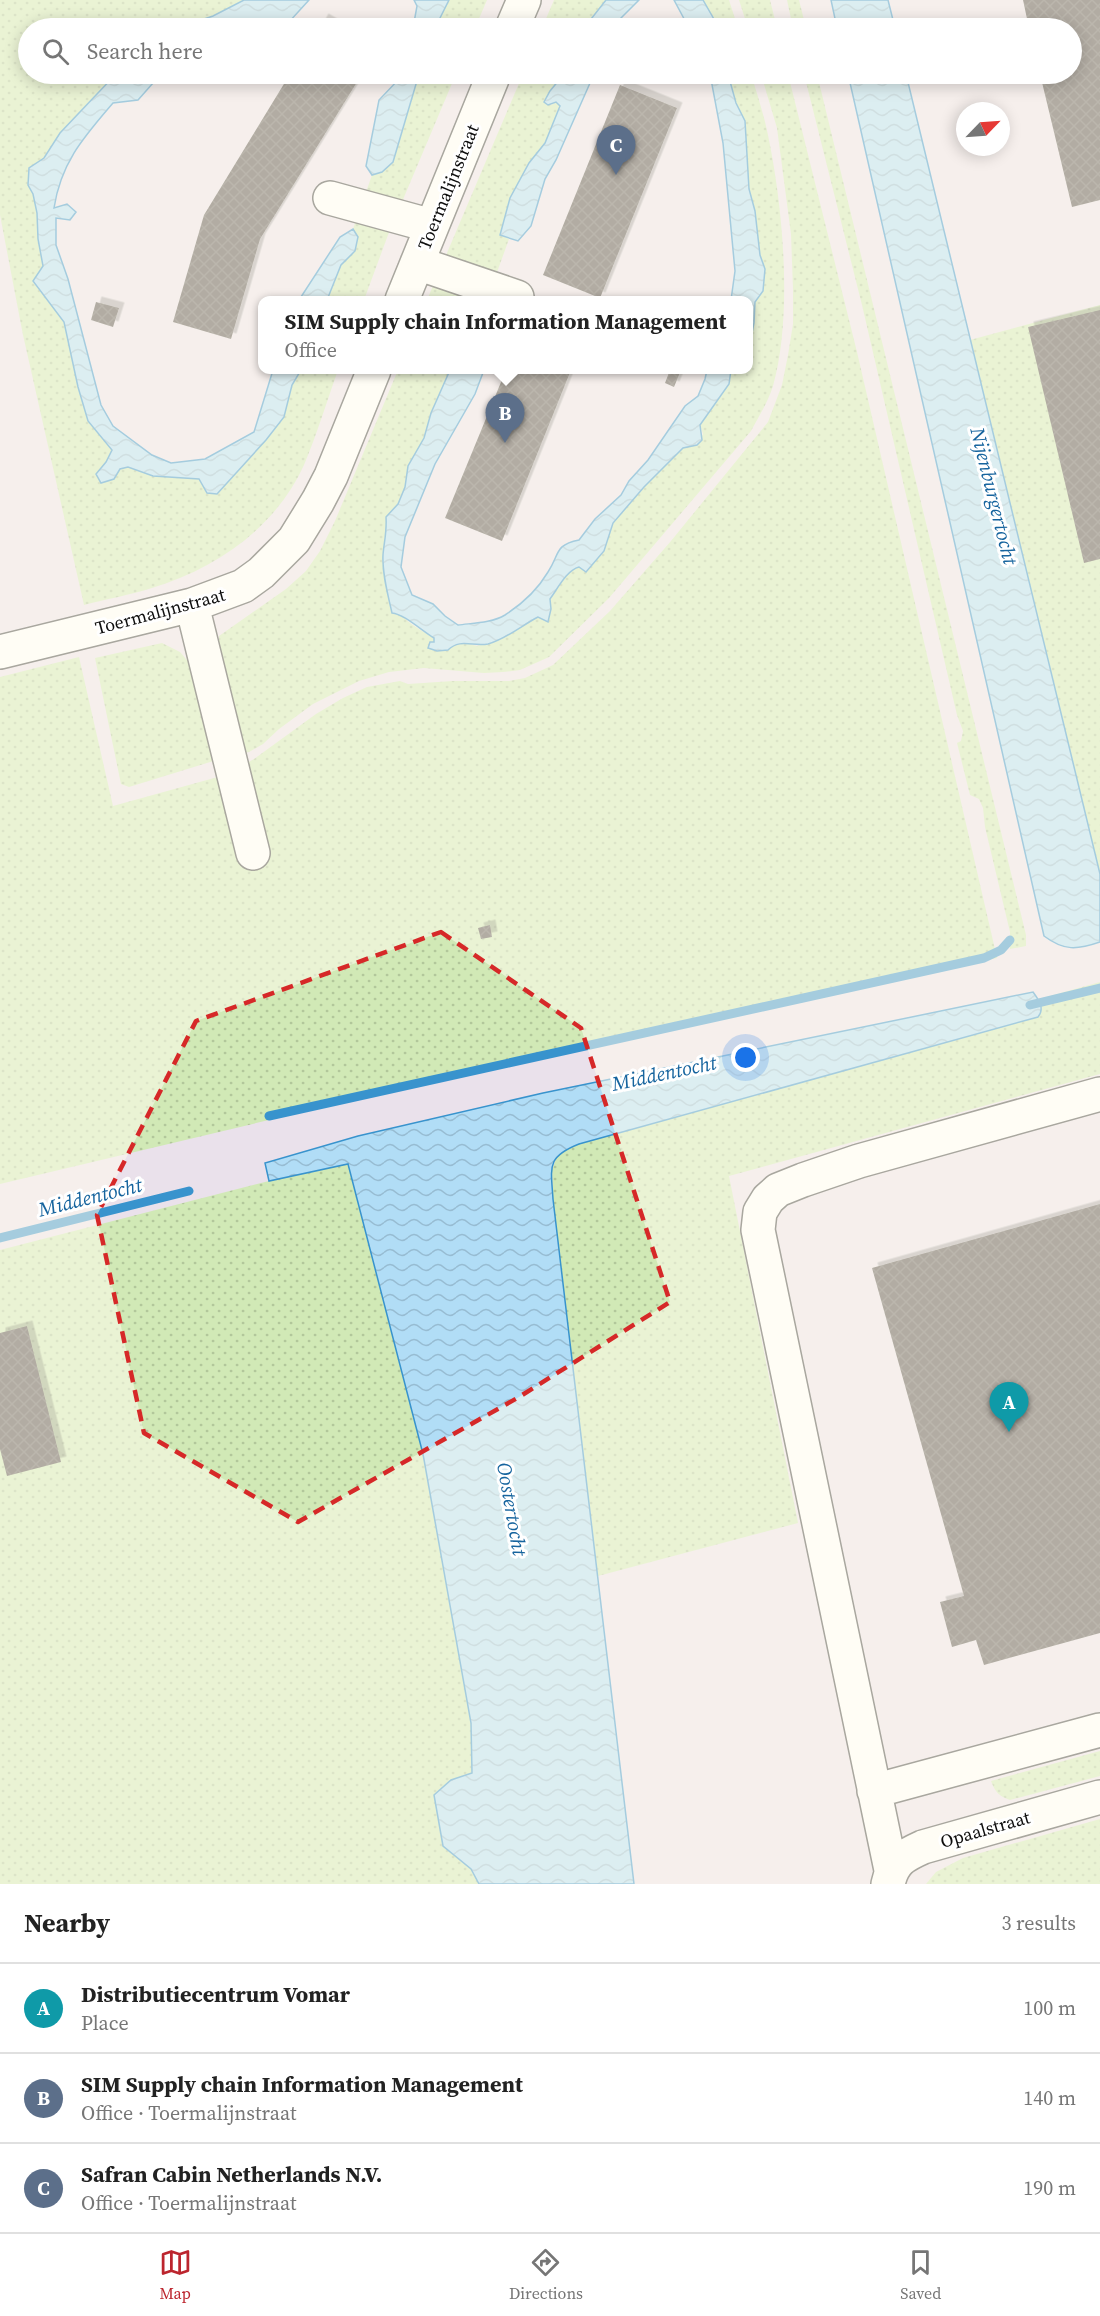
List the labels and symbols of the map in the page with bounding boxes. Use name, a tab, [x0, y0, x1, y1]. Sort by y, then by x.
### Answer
north arrow	[956, 102, 1010, 156]
street label: Toermalijnstraat	[411, 120, 485, 254]
pin: C	[596, 126, 636, 175]
pin: B	[486, 394, 524, 443]
water label: Nijenburgertocht	[963, 423, 1025, 569]
street label: Toermalijnstraat	[92, 582, 228, 640]
your location	[731, 1043, 760, 1072]
water label: Middentocht	[608, 1048, 720, 1098]
water label: Middentocht	[34, 1170, 146, 1224]
pin: A	[990, 1382, 1028, 1432]
water label: Oostertocht	[490, 1460, 534, 1559]
street label: Opaalstraat	[937, 1804, 1033, 1854]

